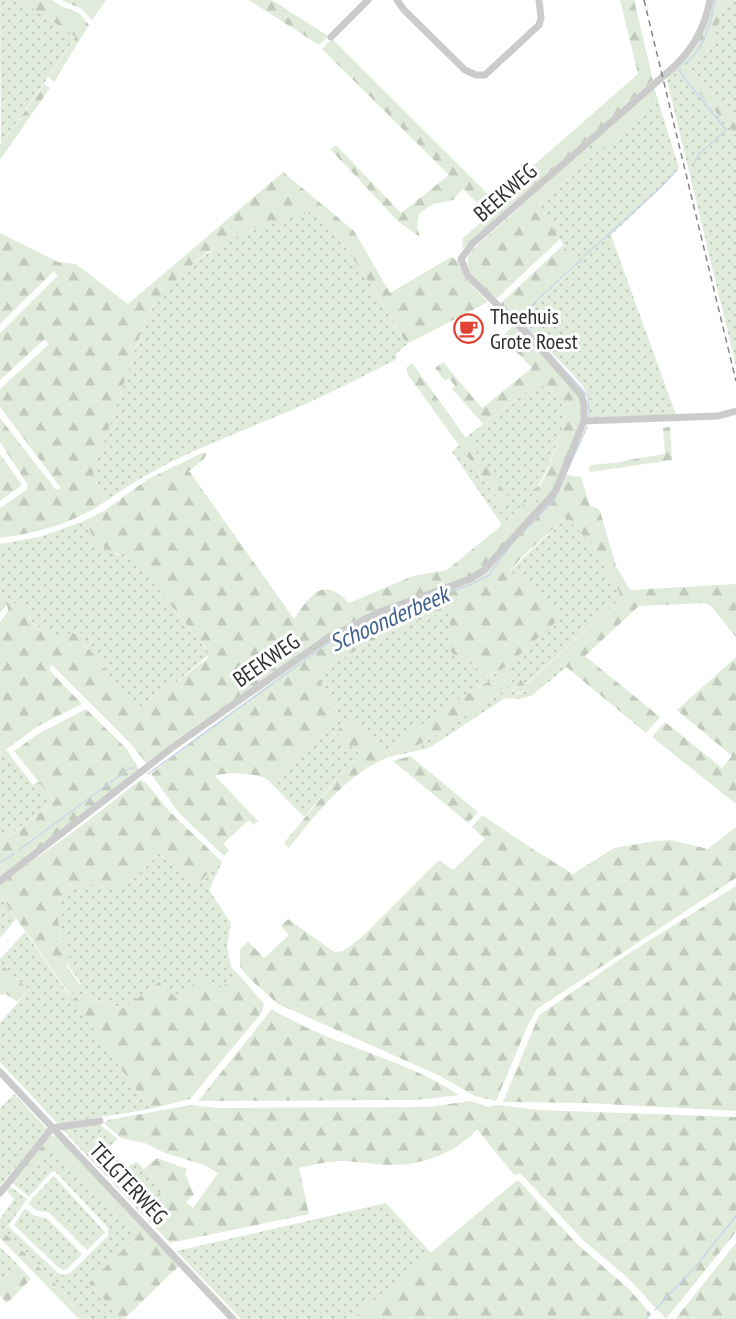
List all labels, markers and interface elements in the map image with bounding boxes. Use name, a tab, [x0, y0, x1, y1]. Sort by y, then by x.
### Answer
street label: BEEKWEG	[468, 157, 542, 227]
place label: Theehuis Grote Roest	[490, 302, 578, 355]
cafe icon: Theehuis Grote Roest	[453, 313, 485, 345]
water label: Schoonderbeek	[325, 577, 456, 659]
street label: BEEKWEG	[227, 627, 305, 693]
street label: TELGTERWEG	[84, 1136, 174, 1230]

